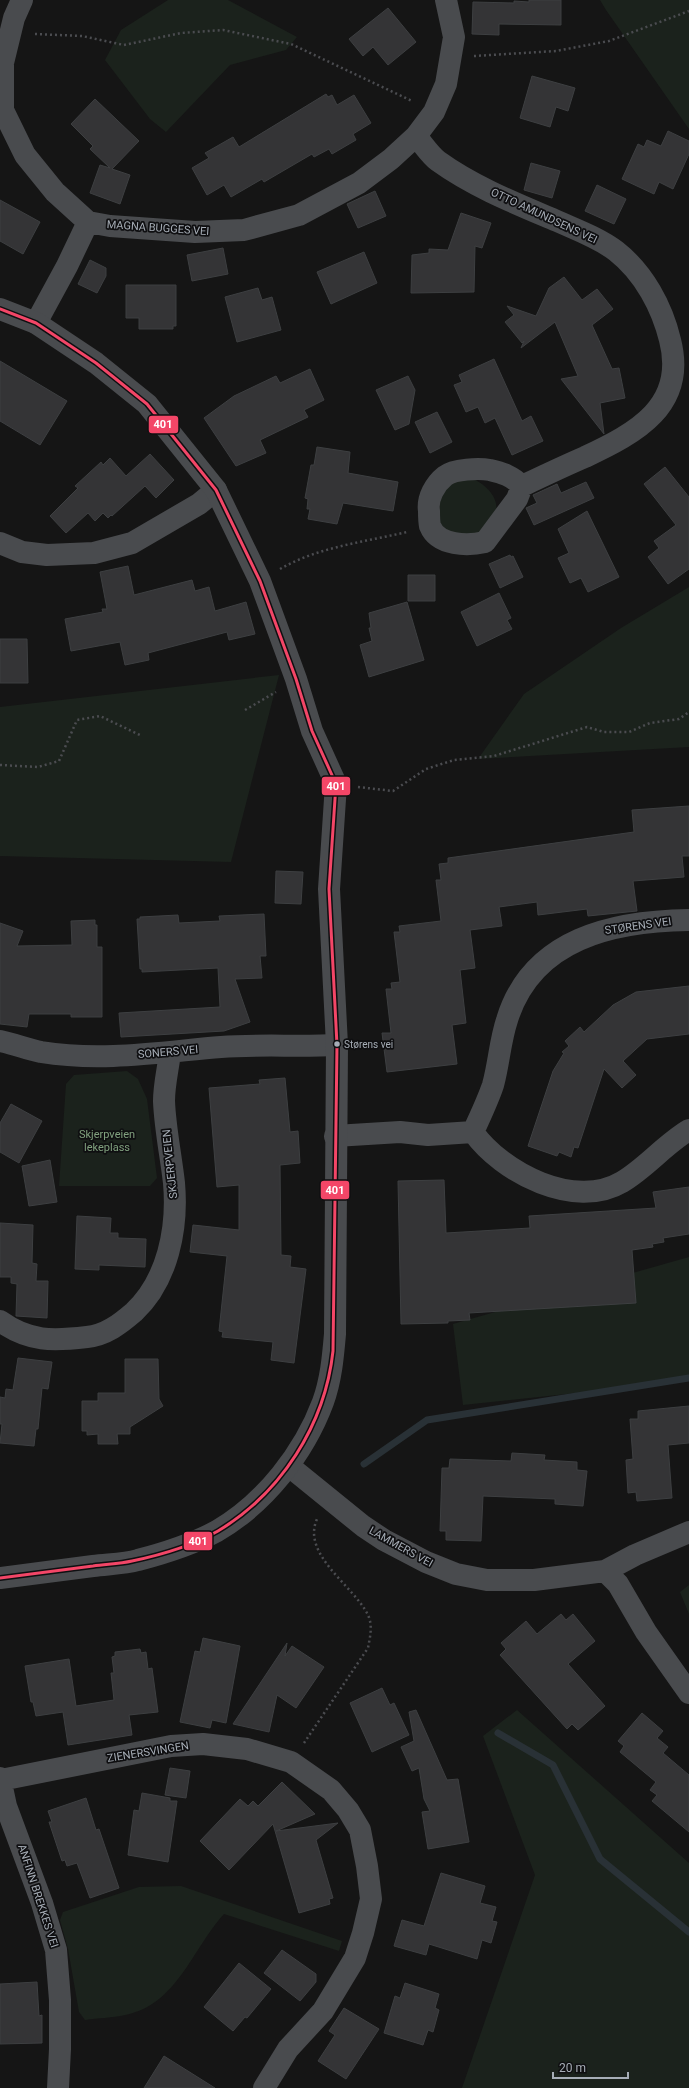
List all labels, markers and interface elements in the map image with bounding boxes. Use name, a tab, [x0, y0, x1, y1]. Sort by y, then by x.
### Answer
street label: OTTO AMUNDSENS VEI	[489, 186, 599, 246]
street label: MAGNA BUGGES VEI	[106, 218, 210, 238]
line badge: 401	[148, 415, 179, 434]
text: 401	[154, 418, 172, 431]
line badge: 401	[321, 776, 351, 796]
text: 401	[327, 780, 345, 793]
street label: STØRENS VEI	[604, 915, 672, 937]
marker: Størens vei	[332, 1039, 342, 1049]
place label: Størens vei	[344, 1039, 393, 1050]
street label: SONERS VEI	[137, 1043, 199, 1061]
park label: Skjerpveien lekeplass	[79, 1128, 135, 1154]
street label: SKJERPVEIEN	[160, 1129, 180, 1199]
line badge: 401	[320, 1180, 350, 1200]
text: 401	[326, 1184, 344, 1197]
street label: LAMMERS VEI	[367, 1524, 435, 1570]
line badge: 401	[183, 1531, 213, 1551]
text: 401	[189, 1535, 207, 1548]
street label: ZIENERSVINGEN	[106, 1739, 190, 1765]
street label: ANFINN BREKKES VEI	[15, 1843, 61, 1949]
scale bar	[553, 2054, 628, 2080]
text: 20 m	[559, 2061, 586, 2075]

